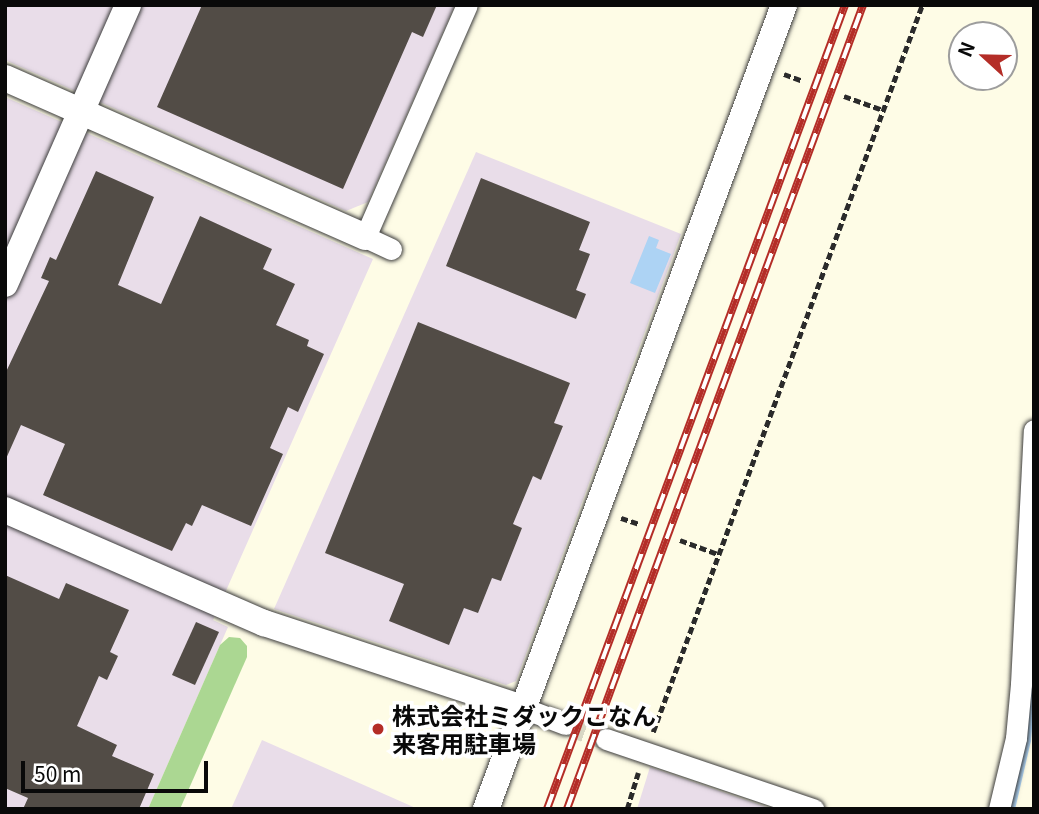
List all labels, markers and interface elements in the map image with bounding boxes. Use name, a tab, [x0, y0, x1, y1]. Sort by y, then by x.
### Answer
north arrow	[948, 21, 1018, 91]
text: N	[950, 37, 980, 60]
place label: 株式会社ミダックこなん 来客用駐車場	[392, 701, 656, 757]
marker: 株式会社ミダックこなん 来客用駐車場	[370, 721, 386, 737]
scale bar	[24, 748, 212, 792]
text: 50 m	[34, 758, 81, 788]

